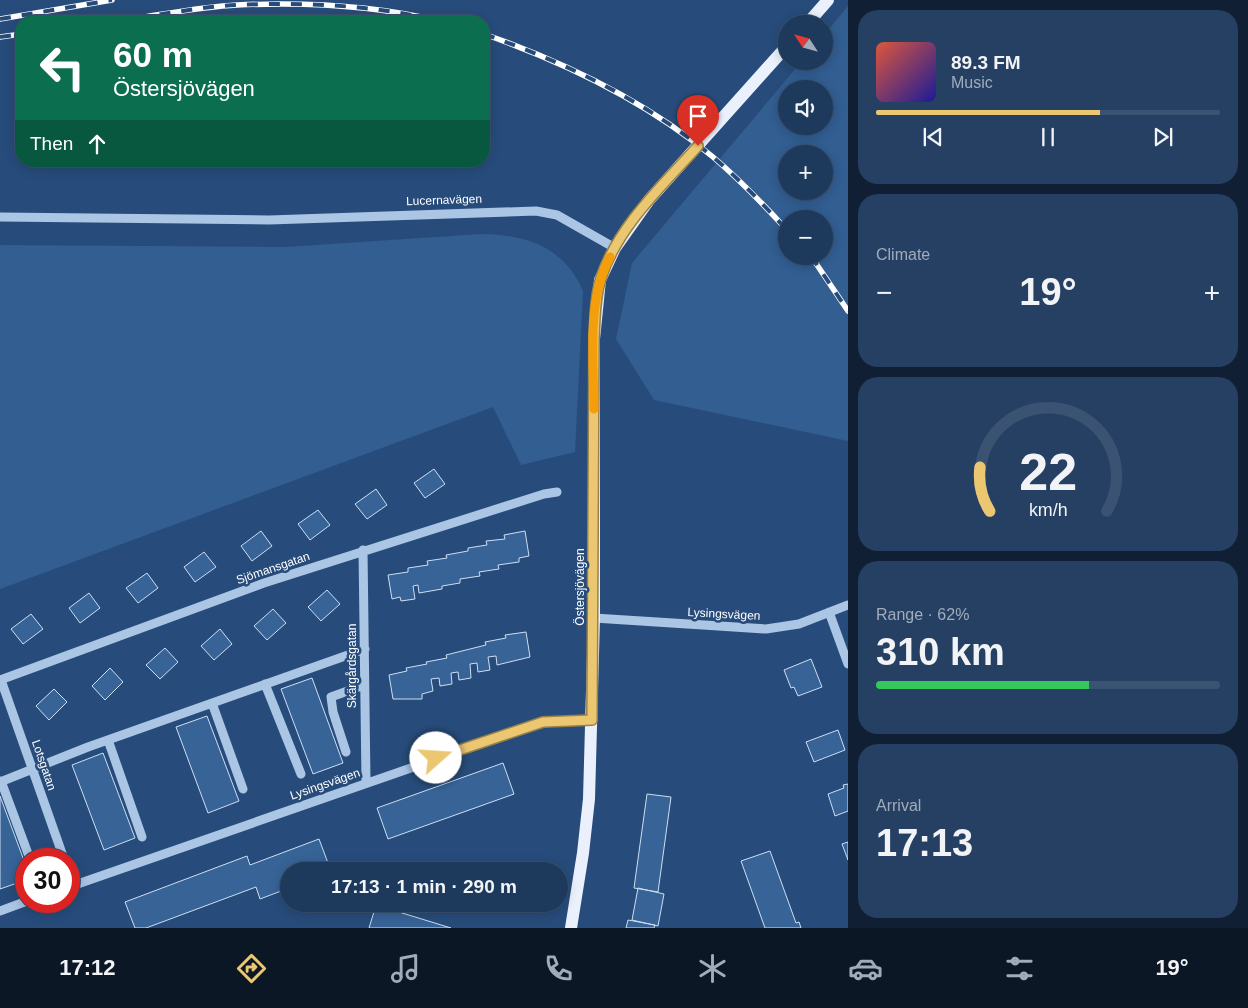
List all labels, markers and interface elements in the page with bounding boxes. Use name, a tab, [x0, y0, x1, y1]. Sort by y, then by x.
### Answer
north arrow	[778, 15, 832, 70]
map controls	[778, 15, 833, 265]
icon: left	[30, 35, 95, 100]
text: 60 m	[113, 35, 193, 74]
text: 89.3 FM	[951, 52, 1021, 73]
text: Music	[951, 74, 993, 91]
text: Östersjövägen	[113, 76, 255, 101]
button: sound	[778, 80, 833, 135]
pin	[677, 95, 719, 146]
icon: arrive	[684, 102, 712, 130]
icon: previous	[919, 123, 947, 151]
icon: pause	[1034, 123, 1062, 151]
icon: next	[1149, 123, 1177, 151]
icon: ahead	[83, 130, 111, 158]
text: Then	[30, 133, 73, 154]
button: +	[778, 145, 833, 200]
street label: Lucernavägen	[406, 192, 482, 208]
button: −	[778, 210, 833, 265]
text: Climate	[876, 246, 930, 263]
text: 19°	[1019, 271, 1077, 313]
text: −	[876, 277, 892, 308]
text: +	[1204, 277, 1220, 308]
text: 22	[1019, 443, 1077, 501]
text: km/h	[1029, 500, 1067, 520]
street label: Östersjövägen	[573, 548, 587, 626]
street label: Sjömansgatan	[234, 549, 312, 587]
street label: Lysingsvägen	[687, 605, 761, 623]
text: Range · 62%	[876, 606, 969, 623]
street label: Skärgårdsgatan	[345, 624, 359, 708]
text: 310 km	[876, 631, 1005, 673]
position arrow	[409, 731, 461, 783]
street label: Lotsgatan	[29, 738, 59, 792]
street label: Lysingsvägen	[288, 766, 362, 802]
text: Arrival	[876, 797, 921, 814]
text: 17:13	[876, 822, 973, 864]
speed limit sign: 30	[15, 848, 80, 913]
text: 17:13 · 1 min · 290 m	[331, 876, 517, 897]
icon: directions	[234, 951, 269, 986]
icon: music	[388, 951, 423, 986]
icon: phone	[541, 951, 576, 986]
icon: climate	[695, 951, 730, 986]
icon: car	[848, 951, 883, 986]
icon: filters	[1002, 951, 1037, 986]
text: 17:12	[59, 955, 116, 980]
text: 19°	[1155, 955, 1189, 980]

